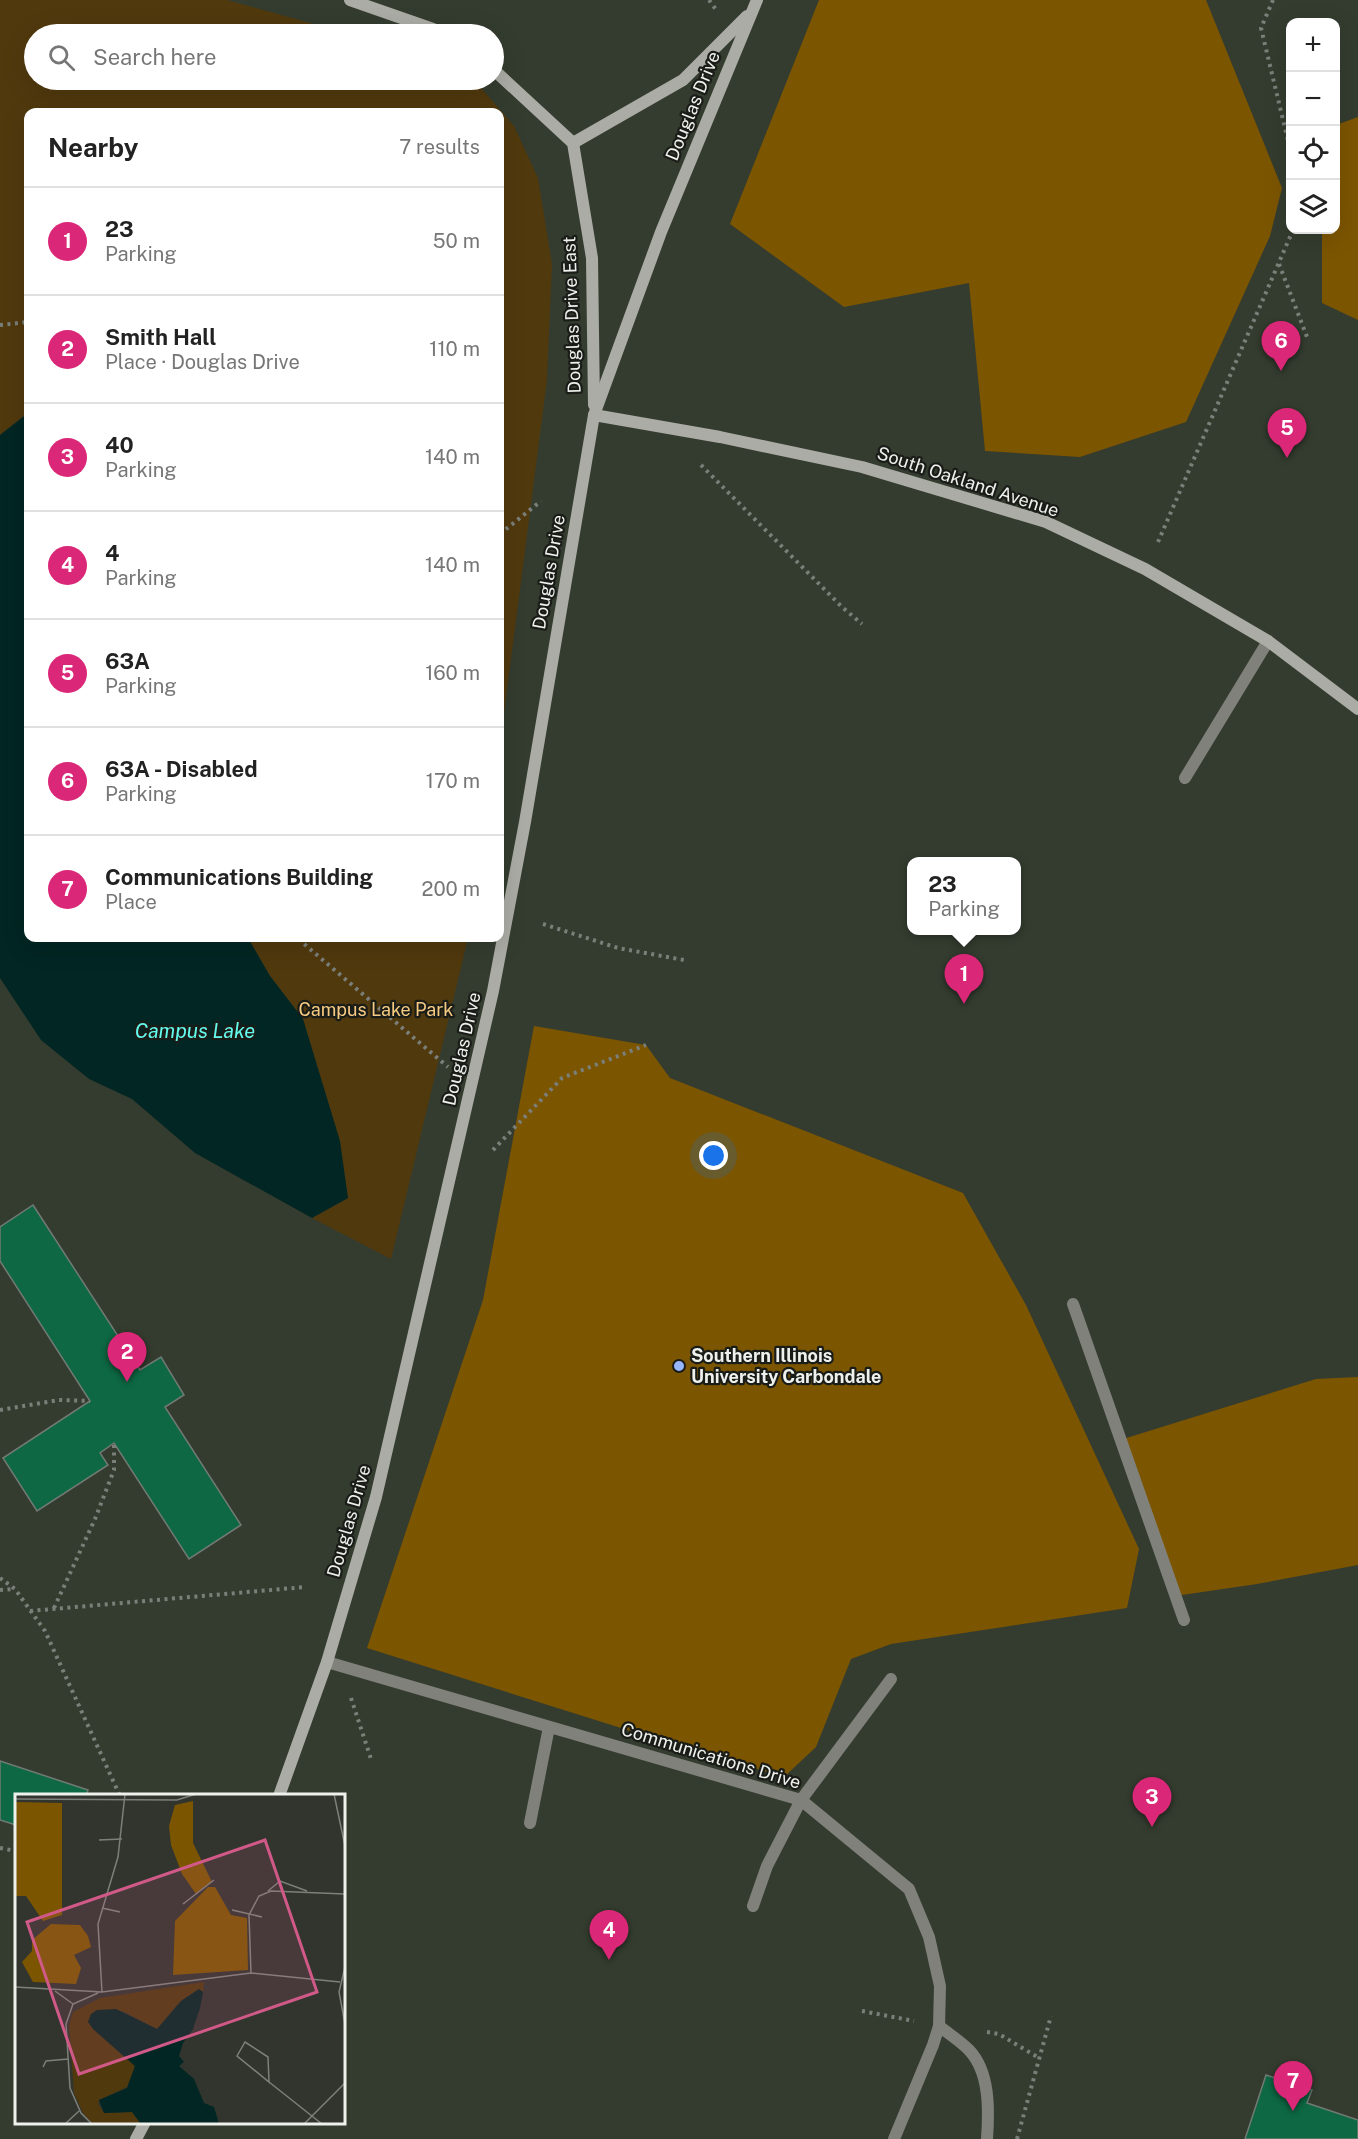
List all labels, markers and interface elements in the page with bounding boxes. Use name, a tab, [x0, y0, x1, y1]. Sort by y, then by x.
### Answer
map controls	[1286, 18, 1340, 234]
button: +	[1286, 18, 1340, 72]
search box	[24, 24, 504, 90]
icon: search	[45, 41, 78, 74]
text: Search here	[93, 44, 217, 70]
street label: Douglas Drive	[661, 48, 724, 164]
button: −	[1286, 72, 1340, 126]
button: locate	[1286, 126, 1340, 180]
text: Nearby	[48, 132, 138, 163]
text: 7 results	[399, 135, 480, 159]
button: layers	[1286, 180, 1340, 234]
text: 23	[105, 216, 134, 242]
text: 1	[63, 229, 72, 253]
text: 50 m	[433, 229, 480, 253]
street label: Douglas Drive East	[558, 236, 585, 394]
text: Parking	[105, 242, 177, 266]
pin: 6	[1262, 322, 1300, 371]
text: Smith Hall	[105, 324, 216, 350]
text: 2	[61, 337, 74, 361]
text: 110 m	[429, 337, 480, 361]
text: Place · Douglas Drive	[105, 350, 300, 374]
pin: 5	[1268, 408, 1306, 458]
text: 40	[105, 432, 134, 458]
street label: South Oakland Avenue	[874, 442, 1062, 521]
text: 3	[61, 445, 74, 469]
text: 140 m	[425, 445, 480, 469]
text: Parking	[105, 458, 177, 482]
street label: Douglas Drive	[528, 513, 569, 631]
text: 4	[105, 540, 119, 566]
text: 4	[61, 553, 74, 577]
text: 140 m	[425, 553, 480, 577]
text: Parking	[105, 566, 177, 590]
text: 63A	[105, 648, 150, 674]
text: 5	[61, 661, 74, 685]
text: 160 m	[425, 661, 480, 685]
text: Parking	[105, 674, 177, 698]
text: 63A - Disabled	[105, 756, 258, 782]
text: 6	[61, 769, 74, 793]
text: 170 m	[426, 769, 480, 793]
text: Parking	[105, 782, 177, 806]
popup	[907, 857, 1021, 935]
text: Communications Building	[105, 864, 373, 890]
text: 23	[928, 871, 957, 897]
text: 7	[61, 877, 74, 901]
text: 200 m	[422, 877, 480, 901]
text: Place	[105, 890, 157, 914]
text: Parking	[928, 897, 1000, 921]
pin: 1	[944, 954, 984, 1004]
street label: Douglas Drive	[438, 990, 485, 1108]
park label: Campus Lake Park	[299, 999, 453, 1020]
water label: Campus Lake	[135, 1019, 255, 1043]
your location	[699, 1141, 728, 1170]
pin: 2	[108, 1332, 146, 1382]
place label: Southern Illinois University Carbondale	[691, 1345, 881, 1387]
marker: Southern Illinois University Carbondale	[672, 1359, 686, 1373]
street label: Douglas Drive	[322, 1462, 375, 1580]
street label: Communications Drive	[619, 1718, 804, 1793]
pin: 3	[1132, 1778, 1172, 1827]
inset map	[15, 1794, 345, 2124]
pin: 4	[590, 1910, 628, 1960]
pin: 7	[1274, 2062, 1312, 2111]

